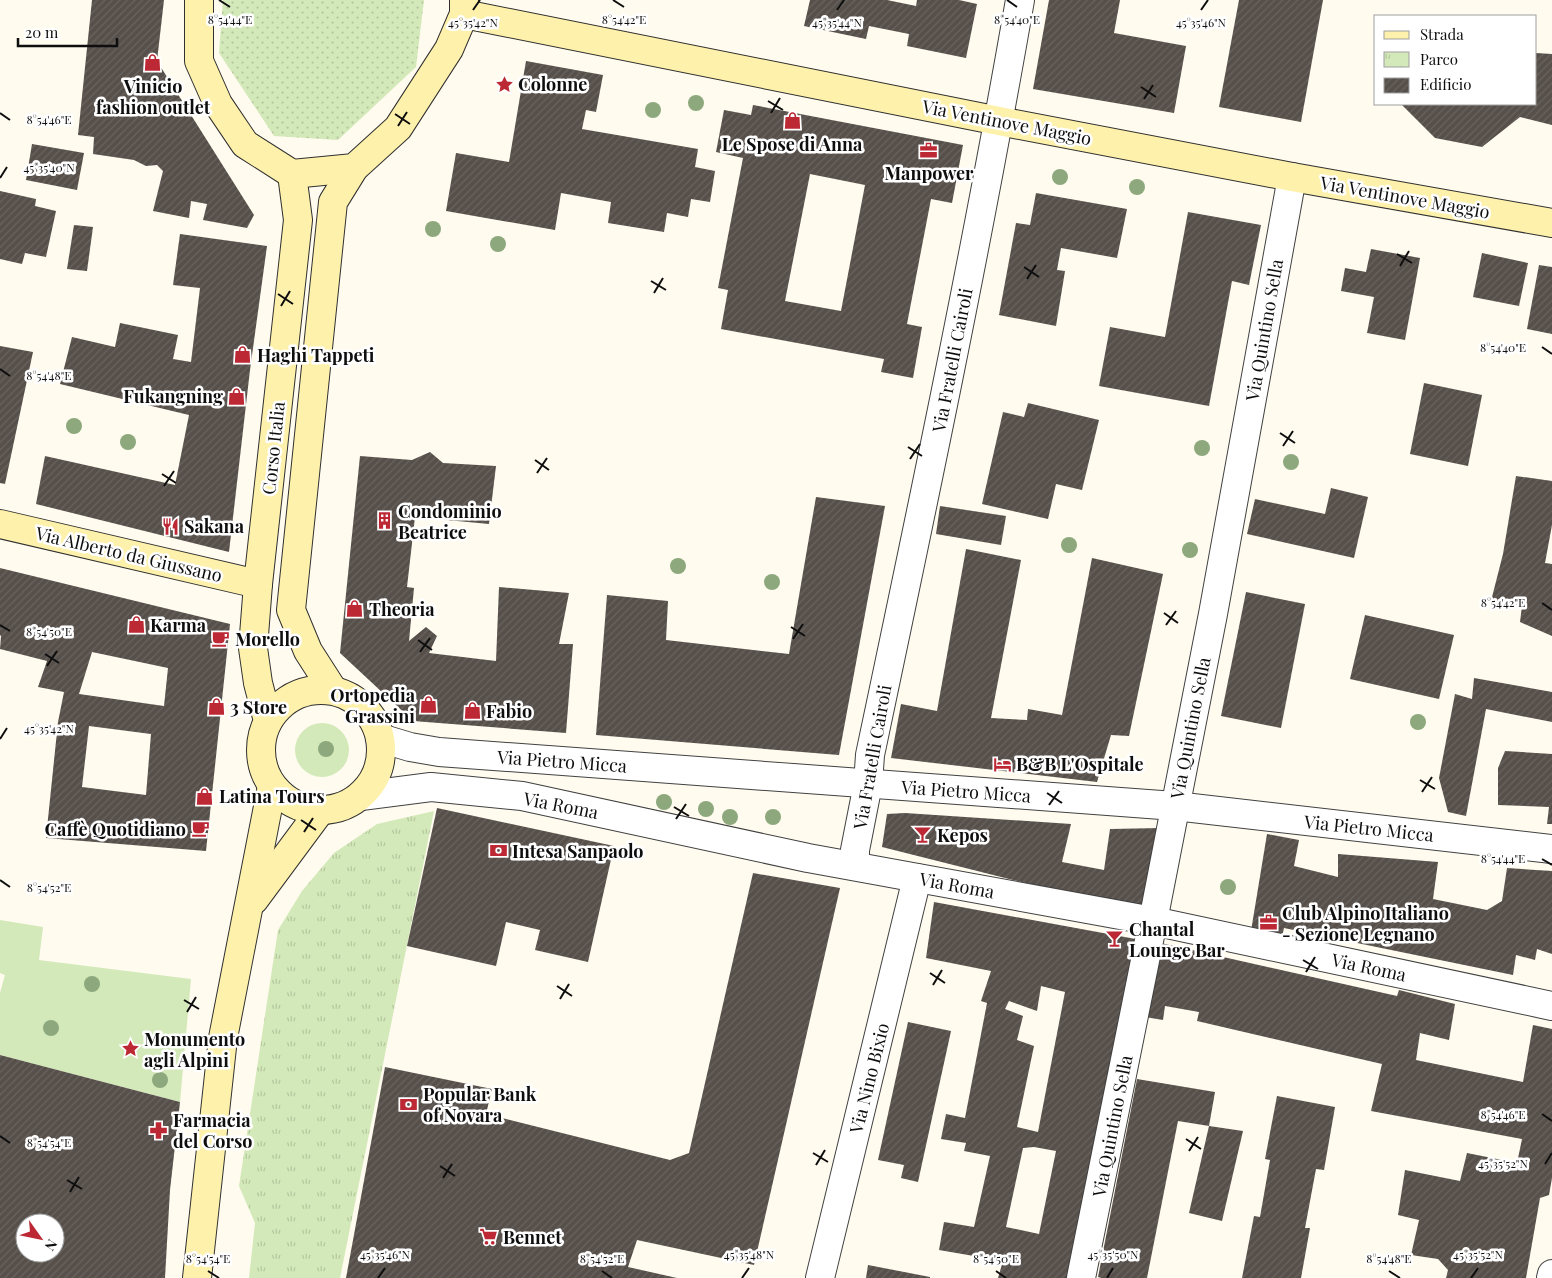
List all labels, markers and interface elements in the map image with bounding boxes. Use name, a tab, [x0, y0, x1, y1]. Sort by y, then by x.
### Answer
text: 8°54'44"E	[208, 11, 252, 27]
text: 8°54'42"E	[602, 11, 646, 27]
text: 8°54'40"E	[994, 11, 1040, 27]
text: 45°35'42"N	[448, 14, 498, 30]
text: 45°35'44"N	[812, 14, 862, 30]
text: 45°35'46"N	[1176, 14, 1227, 30]
scale bar	[18, 15, 116, 47]
legend	[1374, 15, 1537, 105]
text: 20 m	[25, 22, 59, 42]
text: Strada	[1420, 24, 1464, 44]
text: Parco	[1420, 49, 1458, 69]
shop icon: Vinicio fashion outlet	[143, 53, 163, 73]
place label: Colonne	[518, 72, 587, 96]
place label: Vinicio fashion outlet	[96, 74, 211, 119]
place icon: Colonne	[494, 74, 514, 94]
text: Edificio	[1420, 74, 1471, 94]
street label: Via Ventinove Maggio	[919, 94, 1094, 150]
text: 8°54'46"E	[26, 111, 72, 127]
shop icon: Le Spose di Anna	[782, 111, 802, 131]
place label: Le Spose di Anna	[722, 132, 863, 156]
office icon: Manpower	[919, 140, 939, 160]
text: 45°35'40"N	[23, 159, 75, 175]
place label: Manpower	[885, 161, 974, 185]
street label: Via Ventinove Maggio	[1317, 170, 1492, 224]
street label: Via Quintino Sella	[1240, 257, 1288, 404]
street label: Via Fratelli Cairoli	[926, 286, 978, 435]
text: 8°54'40"E	[1480, 339, 1526, 355]
place label: Haghi Tappeti	[257, 343, 375, 367]
shop icon: Haghi Tappeti	[233, 345, 253, 365]
text: 8°54'48"E	[26, 367, 72, 383]
place label: Fukangning	[123, 384, 223, 408]
shop icon: Fukangning	[227, 386, 247, 406]
street label: Corso Italia	[256, 400, 290, 496]
place label: Condominio Beatrice	[398, 499, 502, 544]
building icon: Condominio Beatrice	[374, 511, 394, 531]
place label: Sakana	[184, 514, 245, 538]
restaurant icon: Sakana	[160, 516, 180, 536]
street label: Via Alberto da Giussano	[32, 521, 225, 587]
text: 8°54'42"E	[1481, 594, 1525, 610]
place label: Theoria	[369, 597, 435, 621]
shop icon: Theoria	[345, 599, 365, 619]
place label: Karma	[150, 613, 207, 637]
shop icon: Karma	[126, 615, 146, 635]
text: 8°54'50"E	[26, 623, 72, 639]
place label: Morello	[235, 627, 300, 651]
cafe icon: Morello	[211, 629, 231, 649]
street label: Via Quintino Sella	[1164, 655, 1216, 802]
place label: Ortopedia Grassini	[330, 683, 416, 728]
street label: Via Fratelli Cairoli	[847, 683, 897, 832]
place label: 3 Store	[230, 695, 287, 719]
shop icon: Ortopedia Grassini	[419, 695, 439, 715]
shop icon: 3 Store	[206, 697, 226, 717]
place label: Fabio	[486, 699, 532, 723]
shop icon: Fabio	[462, 701, 482, 721]
text: 45°35'42"N	[24, 720, 74, 736]
street label: Via Pietro Micca	[495, 744, 628, 778]
place label: B&B L'Ospitale	[1016, 752, 1144, 776]
hotel icon: B&B L'Ospitale	[992, 754, 1012, 774]
street label: Via Pietro Micca	[899, 774, 1032, 808]
place label: Latina Tours	[219, 784, 324, 808]
shop icon: Latina Tours	[195, 786, 215, 806]
street label: Via Roma	[521, 786, 601, 824]
street label: Via Pietro Micca	[1302, 809, 1435, 847]
place label: Caffè Quotidiano	[44, 817, 186, 841]
cafe icon: Caffè Quotidiano	[190, 819, 210, 839]
place label: Kepos	[937, 823, 988, 847]
bar icon: Kepos	[913, 825, 933, 845]
place label: Intesa Sanpaolo	[512, 839, 644, 863]
bank icon: Intesa Sanpaolo	[488, 841, 508, 861]
text: 8°54'44"E	[1481, 850, 1525, 866]
street label: Via Roma	[917, 866, 996, 903]
text: 8°54'52"E	[27, 879, 71, 895]
place label: Club Alpino Italiano - Sezione Legnano	[1282, 901, 1449, 946]
office icon: Club Alpino Italiano - Sezione Legnano	[1258, 913, 1278, 933]
place label: Chantal Lounge Bar	[1129, 917, 1225, 962]
bar icon: Chantal Lounge Bar	[1105, 929, 1125, 949]
street label: Via Roma	[1328, 947, 1409, 987]
street label: Via Nino Bixio	[843, 1020, 894, 1137]
place label: Monumento agli Alpini	[144, 1027, 245, 1072]
place icon: Monumento agli Alpini	[120, 1039, 140, 1059]
street label: Via Quintino Sella	[1086, 1053, 1138, 1200]
place label: Popular Bank of Novara	[423, 1082, 537, 1127]
bank icon: Popular Bank of Novara	[399, 1094, 419, 1114]
text: 8°54'46"E	[1480, 1106, 1526, 1122]
place label: Farmacia del Corso	[173, 1108, 252, 1153]
pharmacy icon: Farmacia del Corso	[149, 1120, 169, 1140]
text: 8°54'54"E	[27, 1134, 71, 1150]
text: 45°35'52"N	[1478, 1155, 1528, 1171]
north arrow	[15, 1213, 65, 1263]
place label: Bennet	[503, 1225, 562, 1249]
supermarket icon: Bennet	[479, 1227, 499, 1247]
text: N	[41, 1236, 62, 1255]
text: 45°35'46"N	[360, 1246, 411, 1262]
text: 45°35'48"N	[724, 1246, 775, 1262]
text: 45°35'50"N	[1087, 1246, 1139, 1262]
text: 45°35'52"N	[1453, 1246, 1503, 1262]
text: 8°54'54"E	[186, 1250, 230, 1266]
text: 8°54'52"E	[580, 1250, 624, 1266]
text: 8°54'50"E	[973, 1250, 1019, 1266]
text: 8°54'48"E	[1366, 1250, 1412, 1266]

